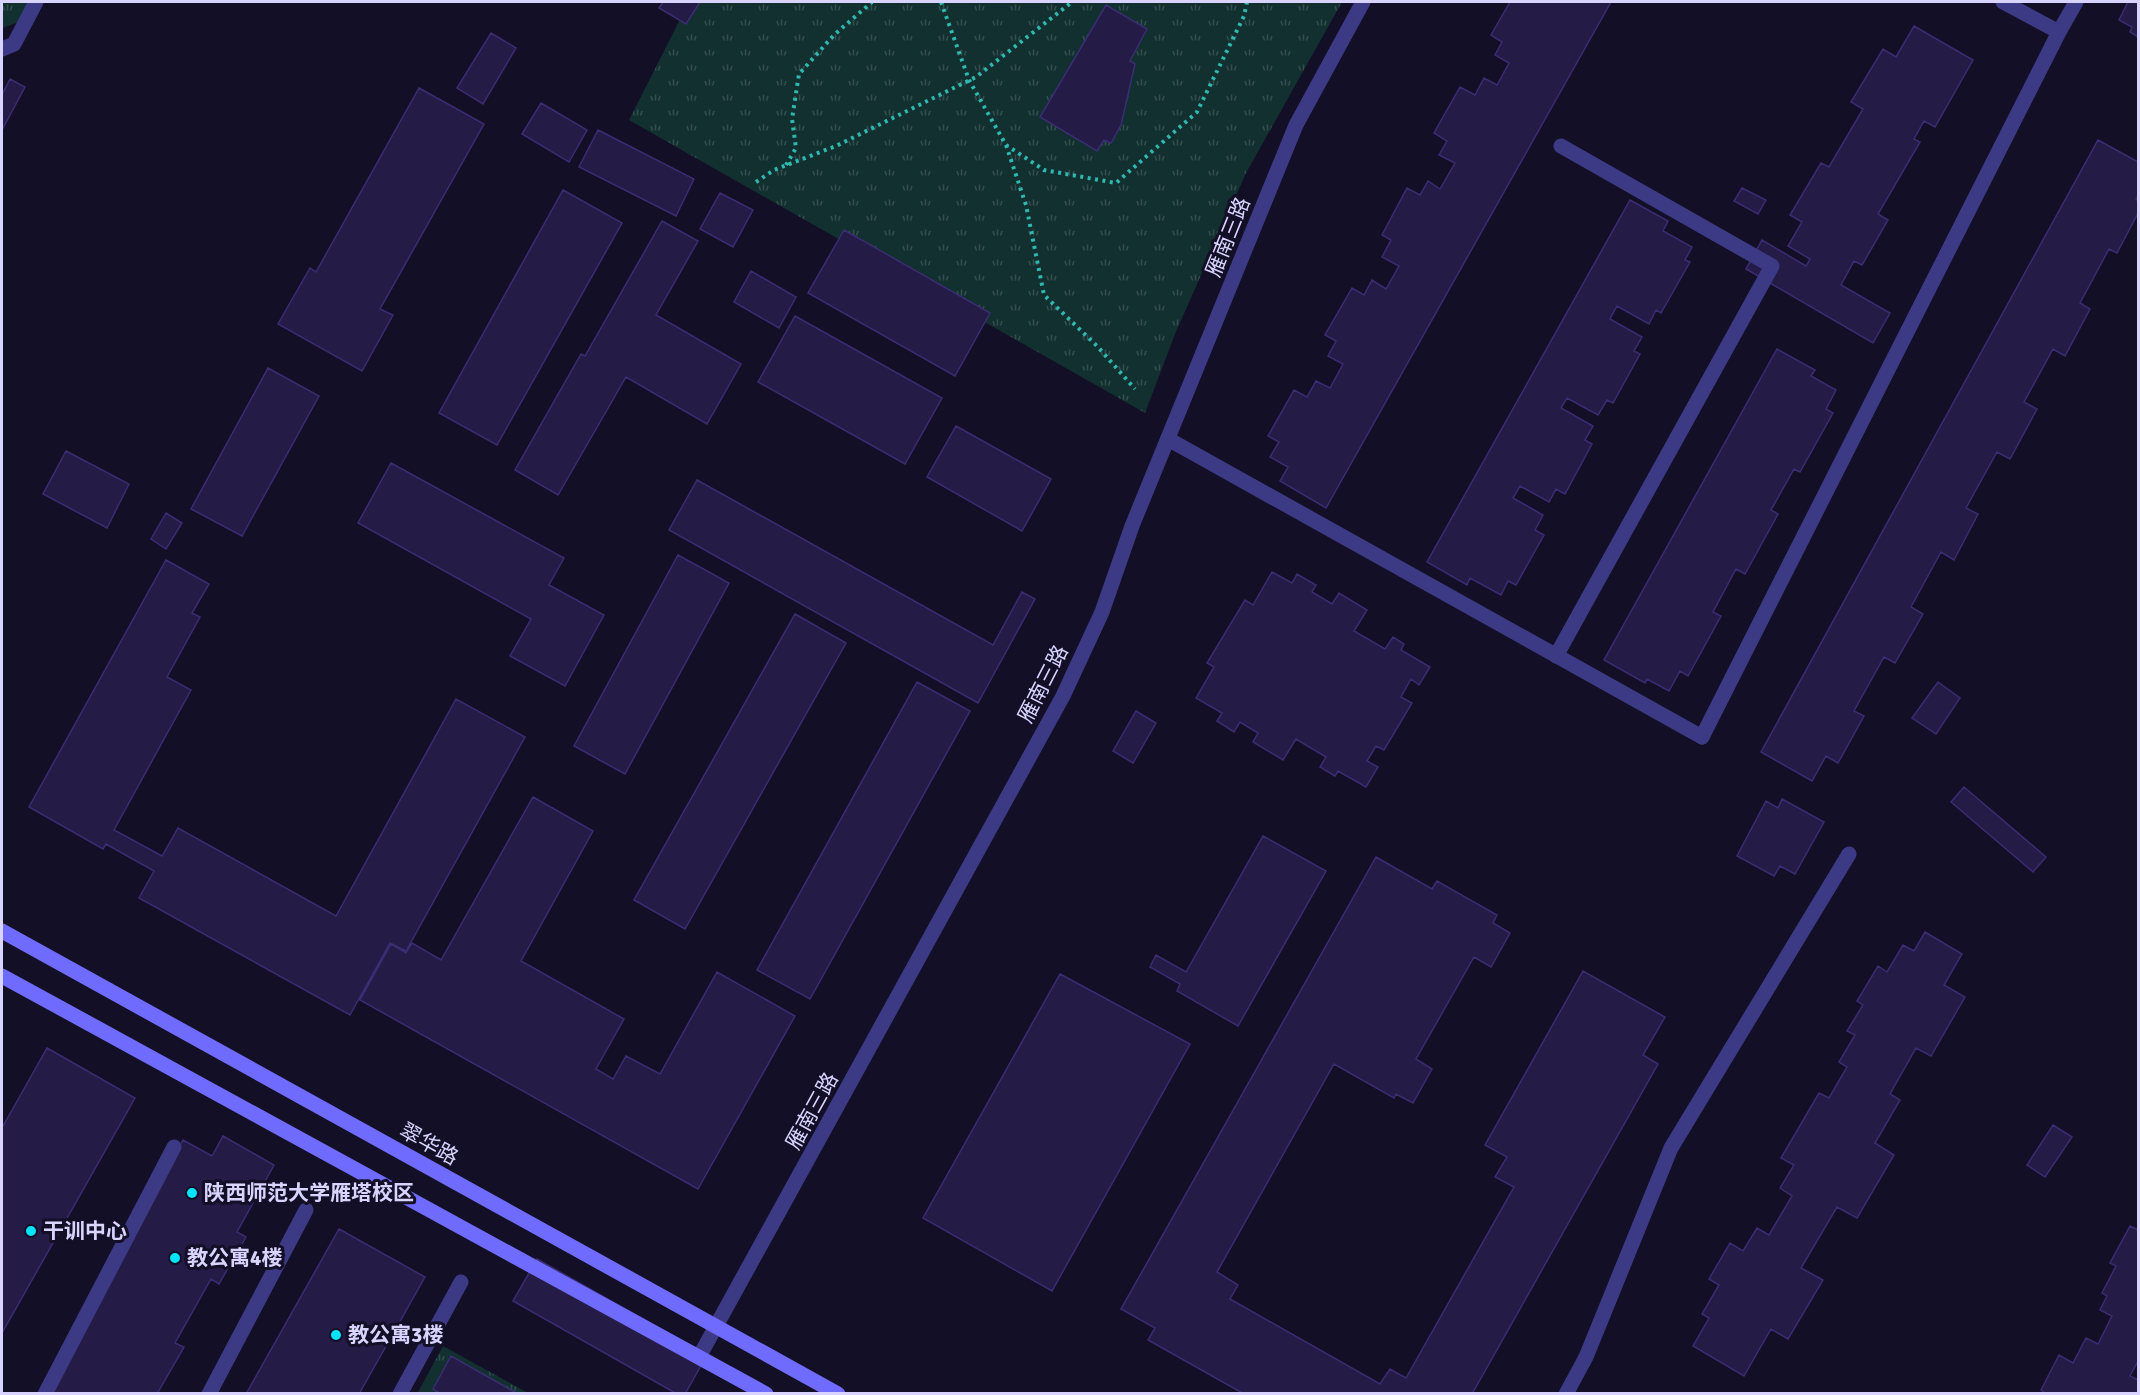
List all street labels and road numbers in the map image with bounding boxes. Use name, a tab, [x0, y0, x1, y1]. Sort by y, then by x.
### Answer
street label: 雁南三路	[1200, 193, 1256, 281]
street label: 雁南三路	[1012, 641, 1074, 727]
street label: 雁南三路	[780, 1068, 844, 1154]
street label: 翠华路	[395, 1117, 463, 1171]

